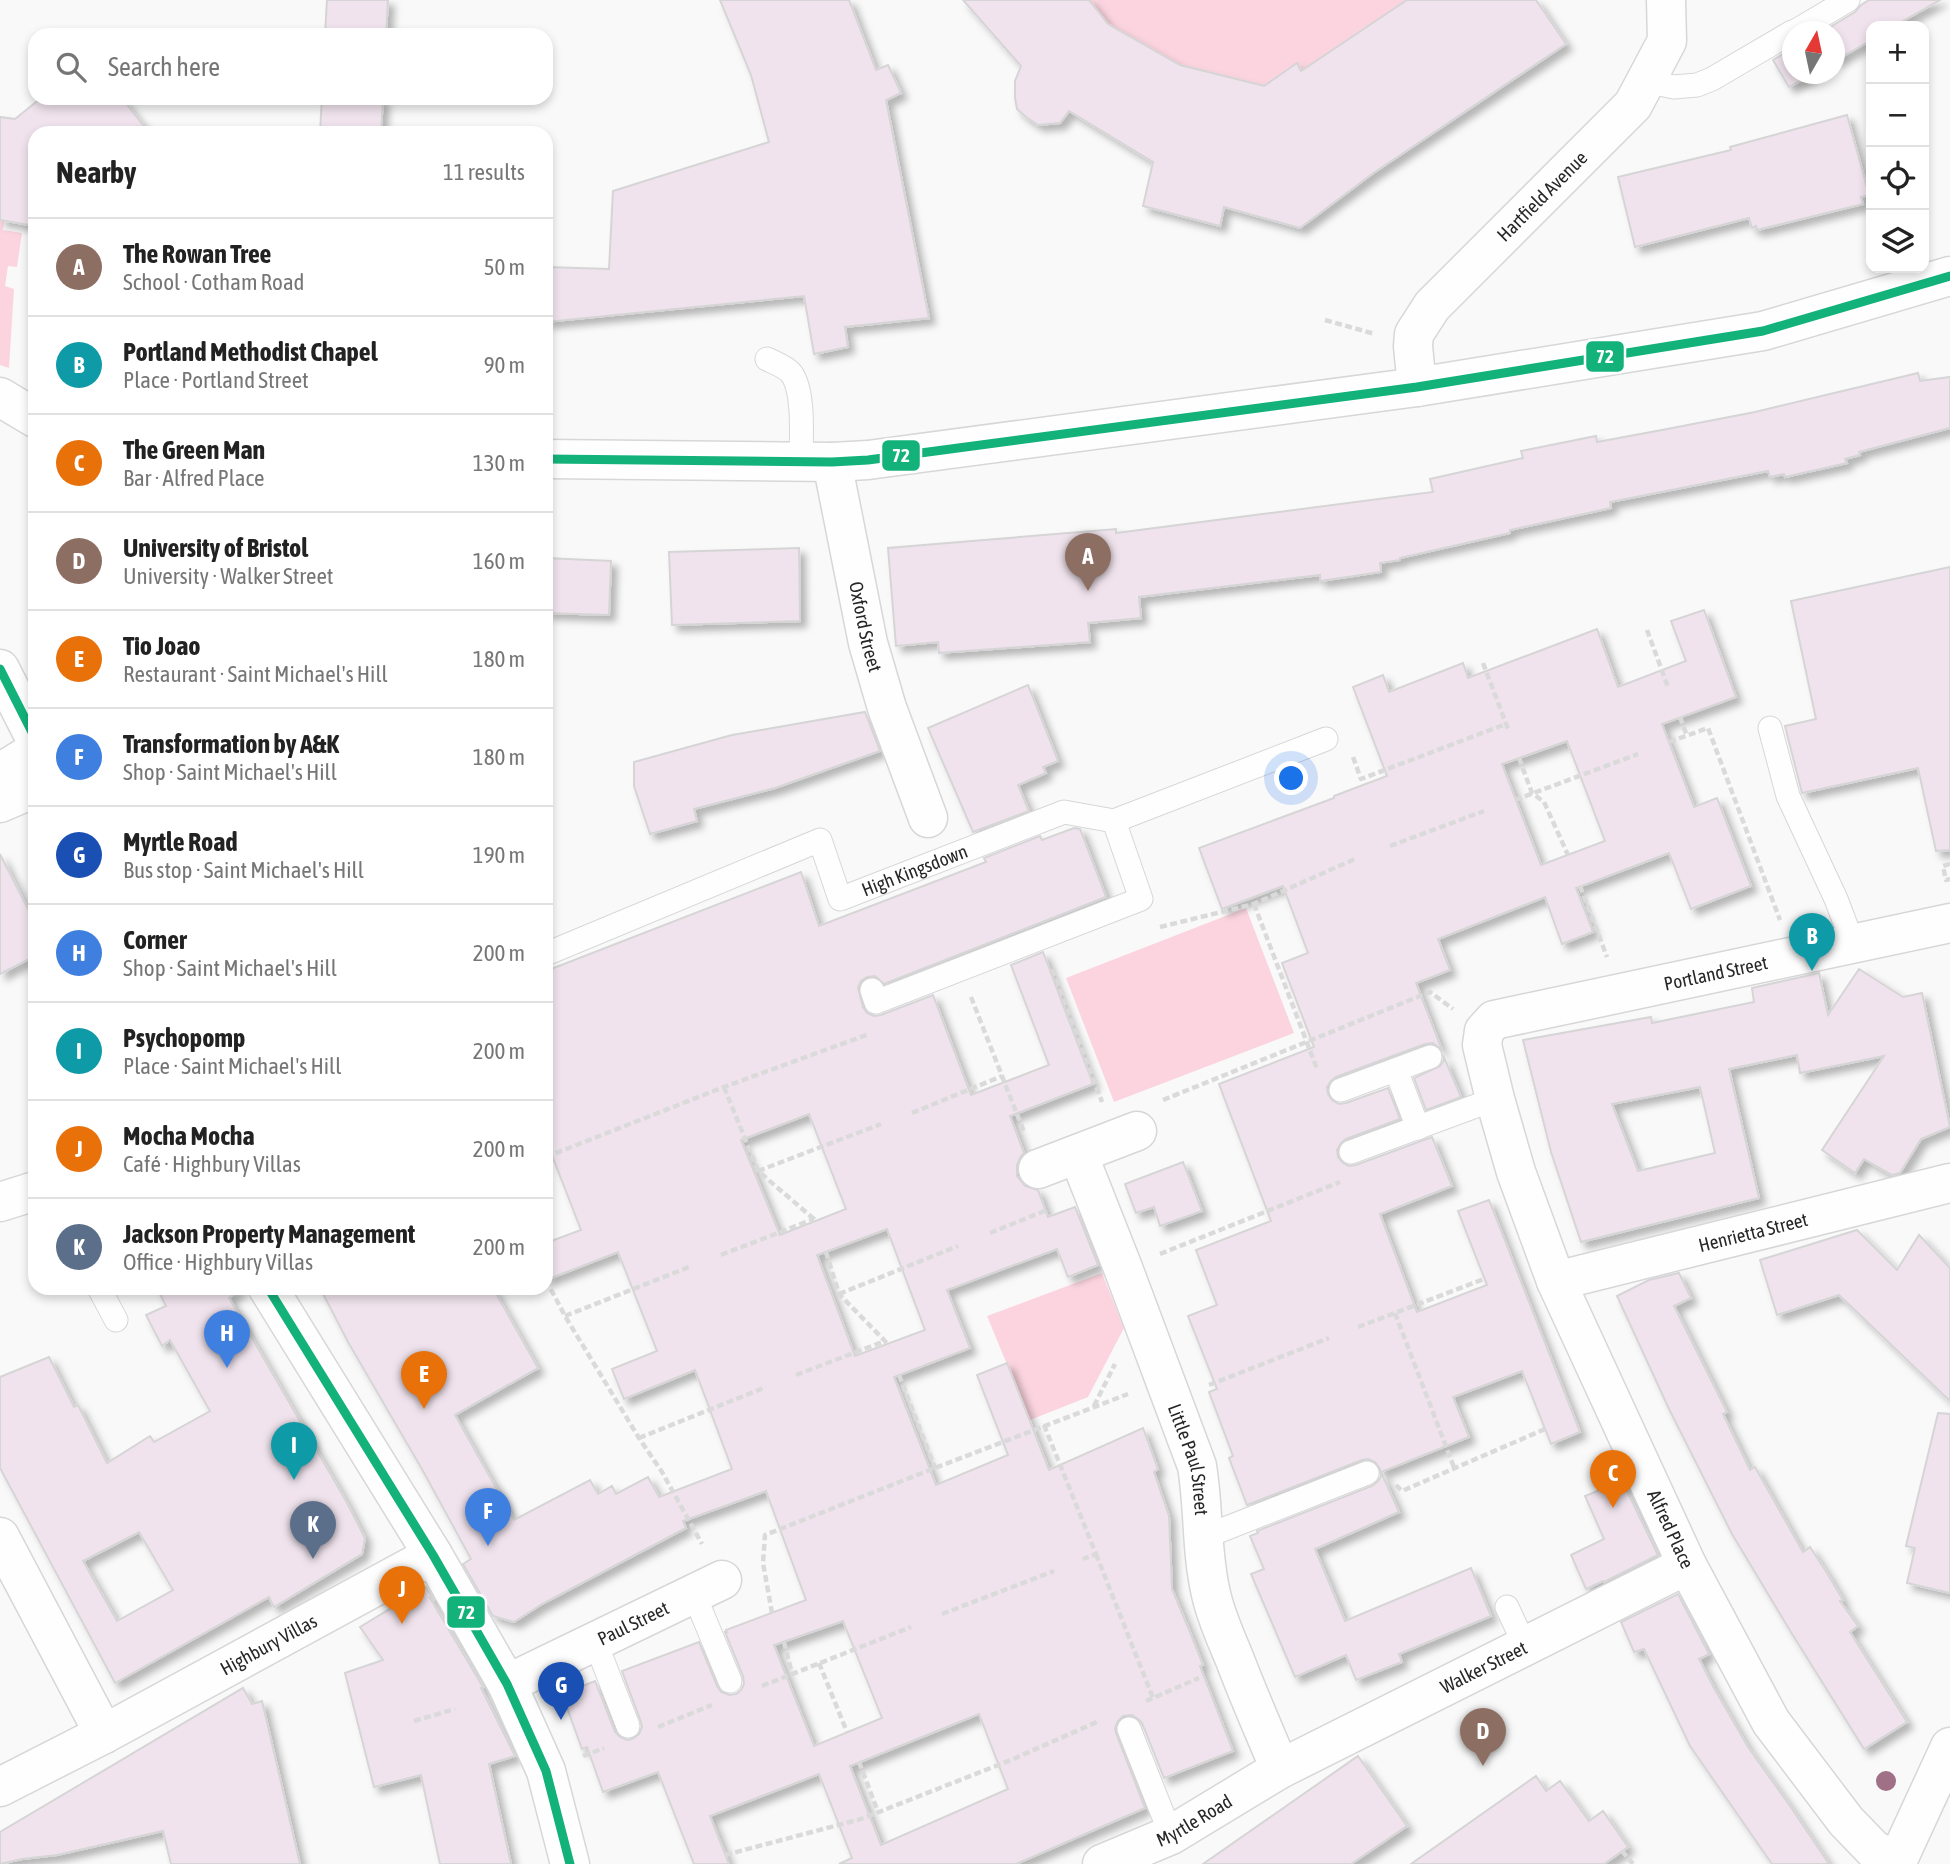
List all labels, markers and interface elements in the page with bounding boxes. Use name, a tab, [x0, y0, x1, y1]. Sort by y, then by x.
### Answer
north arrow	[1782, 21, 1845, 84]
map controls	[1866, 21, 1929, 273]
button: +	[1866, 21, 1929, 84]
search box	[28, 28, 553, 105]
icon: search	[52, 48, 90, 86]
text: Search here	[108, 52, 220, 82]
button: −	[1866, 84, 1929, 147]
street label: Hartfield Avenue	[1492, 146, 1592, 246]
button: locate	[1866, 147, 1929, 210]
text: Nearby	[56, 155, 136, 189]
text: 11 results	[443, 159, 525, 185]
button: layers	[1866, 210, 1929, 273]
text: The Rowan Tree	[123, 239, 271, 269]
text: A	[73, 254, 85, 280]
text: 50 m	[484, 254, 525, 280]
text: School · Cotham Road	[123, 269, 305, 295]
text: Portland Methodist Chapel	[123, 337, 378, 367]
line badge: 72	[1585, 340, 1625, 373]
text: 72	[1596, 345, 1614, 367]
text: B	[74, 352, 84, 378]
text: 90 m	[484, 352, 525, 378]
text: Place · Portland Street	[123, 367, 309, 393]
text: The Green Man	[123, 435, 265, 465]
line badge: 72	[881, 439, 921, 472]
text: 72	[892, 444, 910, 466]
text: C	[74, 450, 84, 476]
text: 130 m	[473, 450, 525, 476]
text: Bar · Alfred Place	[123, 465, 265, 491]
text: University of Bristol	[123, 533, 308, 563]
pin: A	[1065, 533, 1111, 591]
text: D	[73, 548, 85, 574]
text: 160 m	[473, 548, 525, 574]
text: University · Walker Street	[123, 563, 334, 589]
street label: Oxford Street	[845, 580, 887, 674]
text: Tio Joao	[123, 631, 201, 661]
text: E	[74, 646, 84, 672]
text: 180 m	[473, 646, 525, 672]
text: Restaurant · Saint Michael's Hill	[123, 661, 388, 687]
text: Transformation by A&K	[123, 729, 339, 759]
text: F	[74, 744, 84, 770]
text: 180 m	[473, 744, 525, 770]
text: Shop · Saint Michael's Hill	[123, 759, 337, 785]
your location	[1274, 761, 1308, 795]
text: Myrtle Road	[123, 827, 238, 857]
street label: High Kingsdown	[859, 840, 970, 901]
text: G	[73, 842, 85, 868]
text: 190 m	[473, 842, 525, 868]
text: Bus stop · Saint Michael's Hill	[123, 857, 364, 883]
pin: B	[1789, 913, 1835, 971]
text: Corner	[123, 925, 187, 955]
text: H	[72, 940, 86, 966]
text: 200 m	[473, 940, 525, 966]
street label: Portland Street	[1662, 951, 1770, 995]
text: Shop · Saint Michael's Hill	[123, 955, 337, 981]
text: Psychopomp	[123, 1023, 245, 1053]
text: I	[76, 1038, 82, 1064]
text: 200 m	[473, 1038, 525, 1064]
text: Place · Saint Michael's Hill	[123, 1053, 341, 1079]
text: Mocha Mocha	[123, 1121, 254, 1151]
text: J	[75, 1136, 83, 1162]
text: 200 m	[473, 1136, 525, 1162]
text: Café · Highbury Villas	[123, 1151, 301, 1177]
street label: Henrietta Street	[1696, 1208, 1810, 1256]
text: Jackson Property Management	[123, 1219, 415, 1249]
text: K	[73, 1234, 85, 1260]
text: 200 m	[473, 1234, 525, 1260]
text: Office · Highbury Villas	[123, 1249, 313, 1275]
pin: H	[204, 1310, 250, 1368]
pin: E	[401, 1351, 447, 1409]
street label: Little Paul Street	[1164, 1401, 1213, 1516]
pin: I	[271, 1422, 317, 1480]
pin: C	[1590, 1450, 1636, 1508]
street label: Alfred Place	[1643, 1486, 1699, 1572]
pin: F	[465, 1488, 511, 1546]
pin: K	[290, 1501, 336, 1559]
pin: J	[379, 1566, 425, 1624]
line badge: 72	[446, 1595, 486, 1629]
street label: Paul Street	[594, 1597, 672, 1650]
text: 72	[457, 1601, 475, 1623]
street label: Highbury Villas	[217, 1609, 321, 1680]
street label: Walker Street	[1437, 1636, 1530, 1698]
pin: G	[538, 1662, 584, 1720]
pin: D	[1460, 1708, 1506, 1766]
street label: Myrtle Road	[1153, 1790, 1236, 1851]

